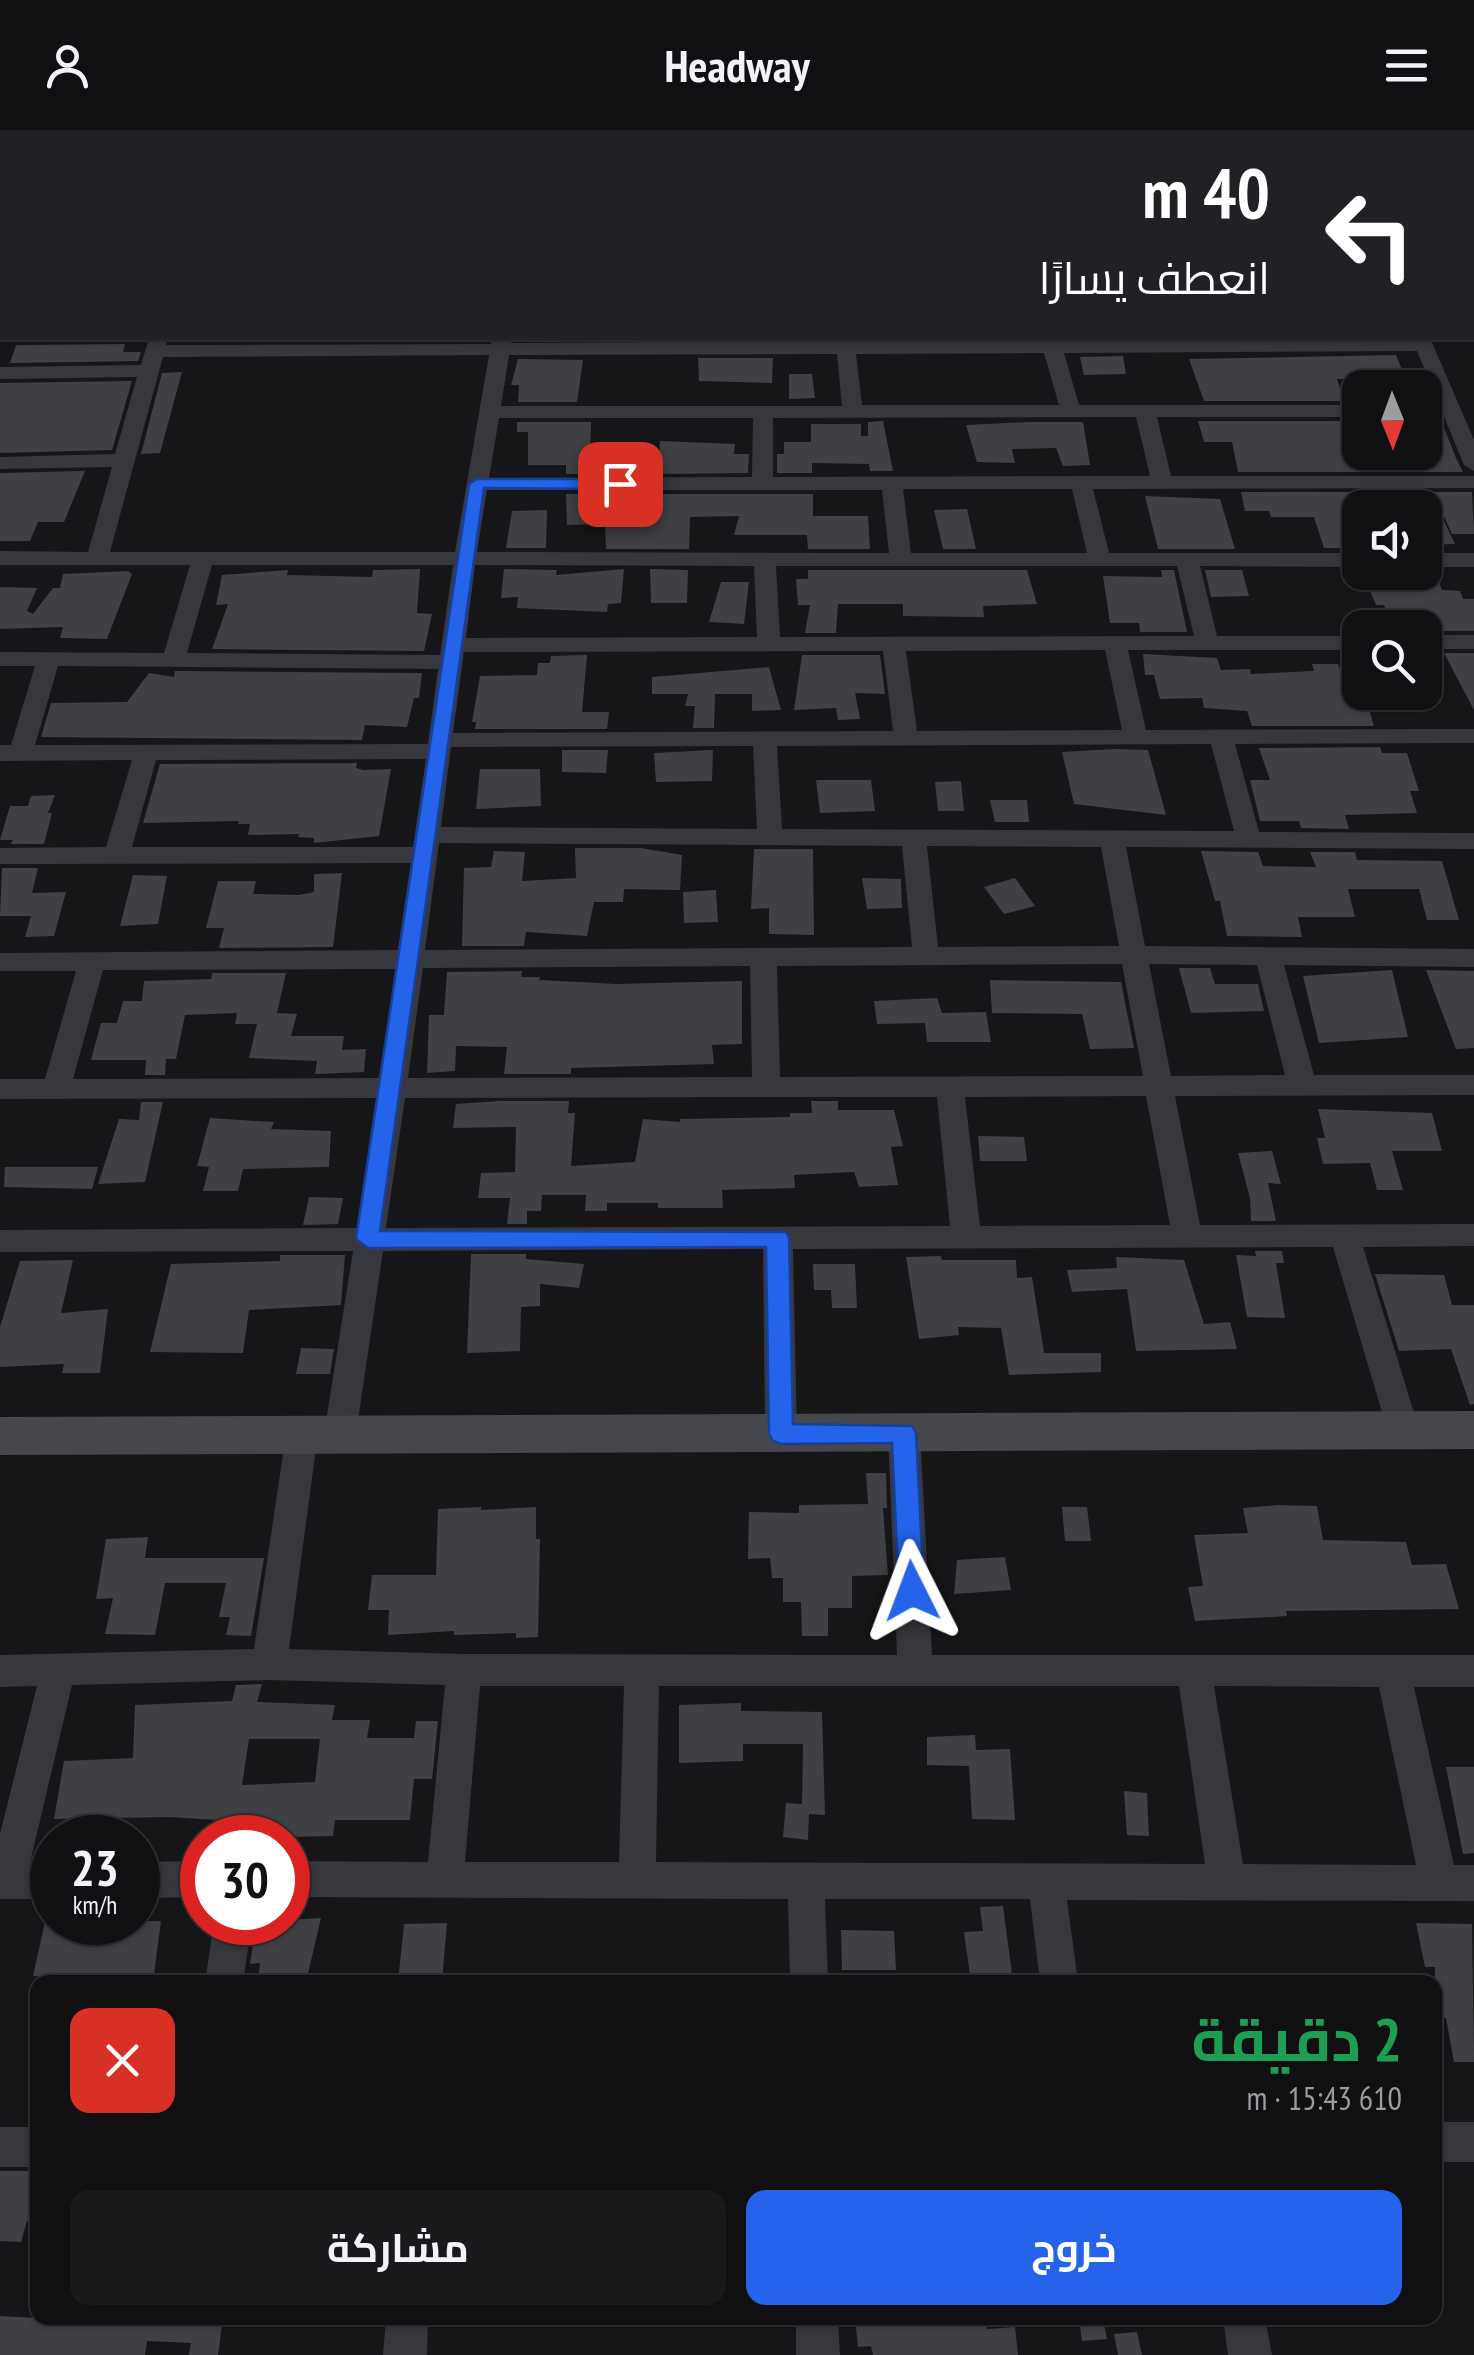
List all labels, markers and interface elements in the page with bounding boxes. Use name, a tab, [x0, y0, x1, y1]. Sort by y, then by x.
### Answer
text: Headway	[664, 36, 810, 94]
icon: person	[40, 38, 95, 93]
icon: menu	[1379, 38, 1434, 93]
text: 40 m	[1142, 147, 1270, 237]
icon: left	[1305, 170, 1435, 300]
text: انعطف يسارًا	[1039, 248, 1270, 306]
north arrow	[1342, 370, 1442, 470]
map controls	[1342, 370, 1442, 710]
pin	[578, 442, 663, 527]
icon: arrive	[593, 457, 648, 512]
button: sound	[1342, 490, 1442, 590]
button: search	[1342, 610, 1442, 710]
position arrow	[860, 1539, 964, 1643]
speed limit sign: 30	[180, 1815, 310, 1945]
text: 23	[71, 1835, 119, 1900]
text: km/h	[73, 1889, 117, 1921]
text: 2 دقيقة	[1191, 2000, 1402, 2078]
button: close	[70, 2008, 175, 2113]
text: 610 m · 15:43	[1247, 2077, 1402, 2119]
button: مشاركة	[70, 2190, 726, 2305]
button: خروج	[746, 2190, 1402, 2305]

